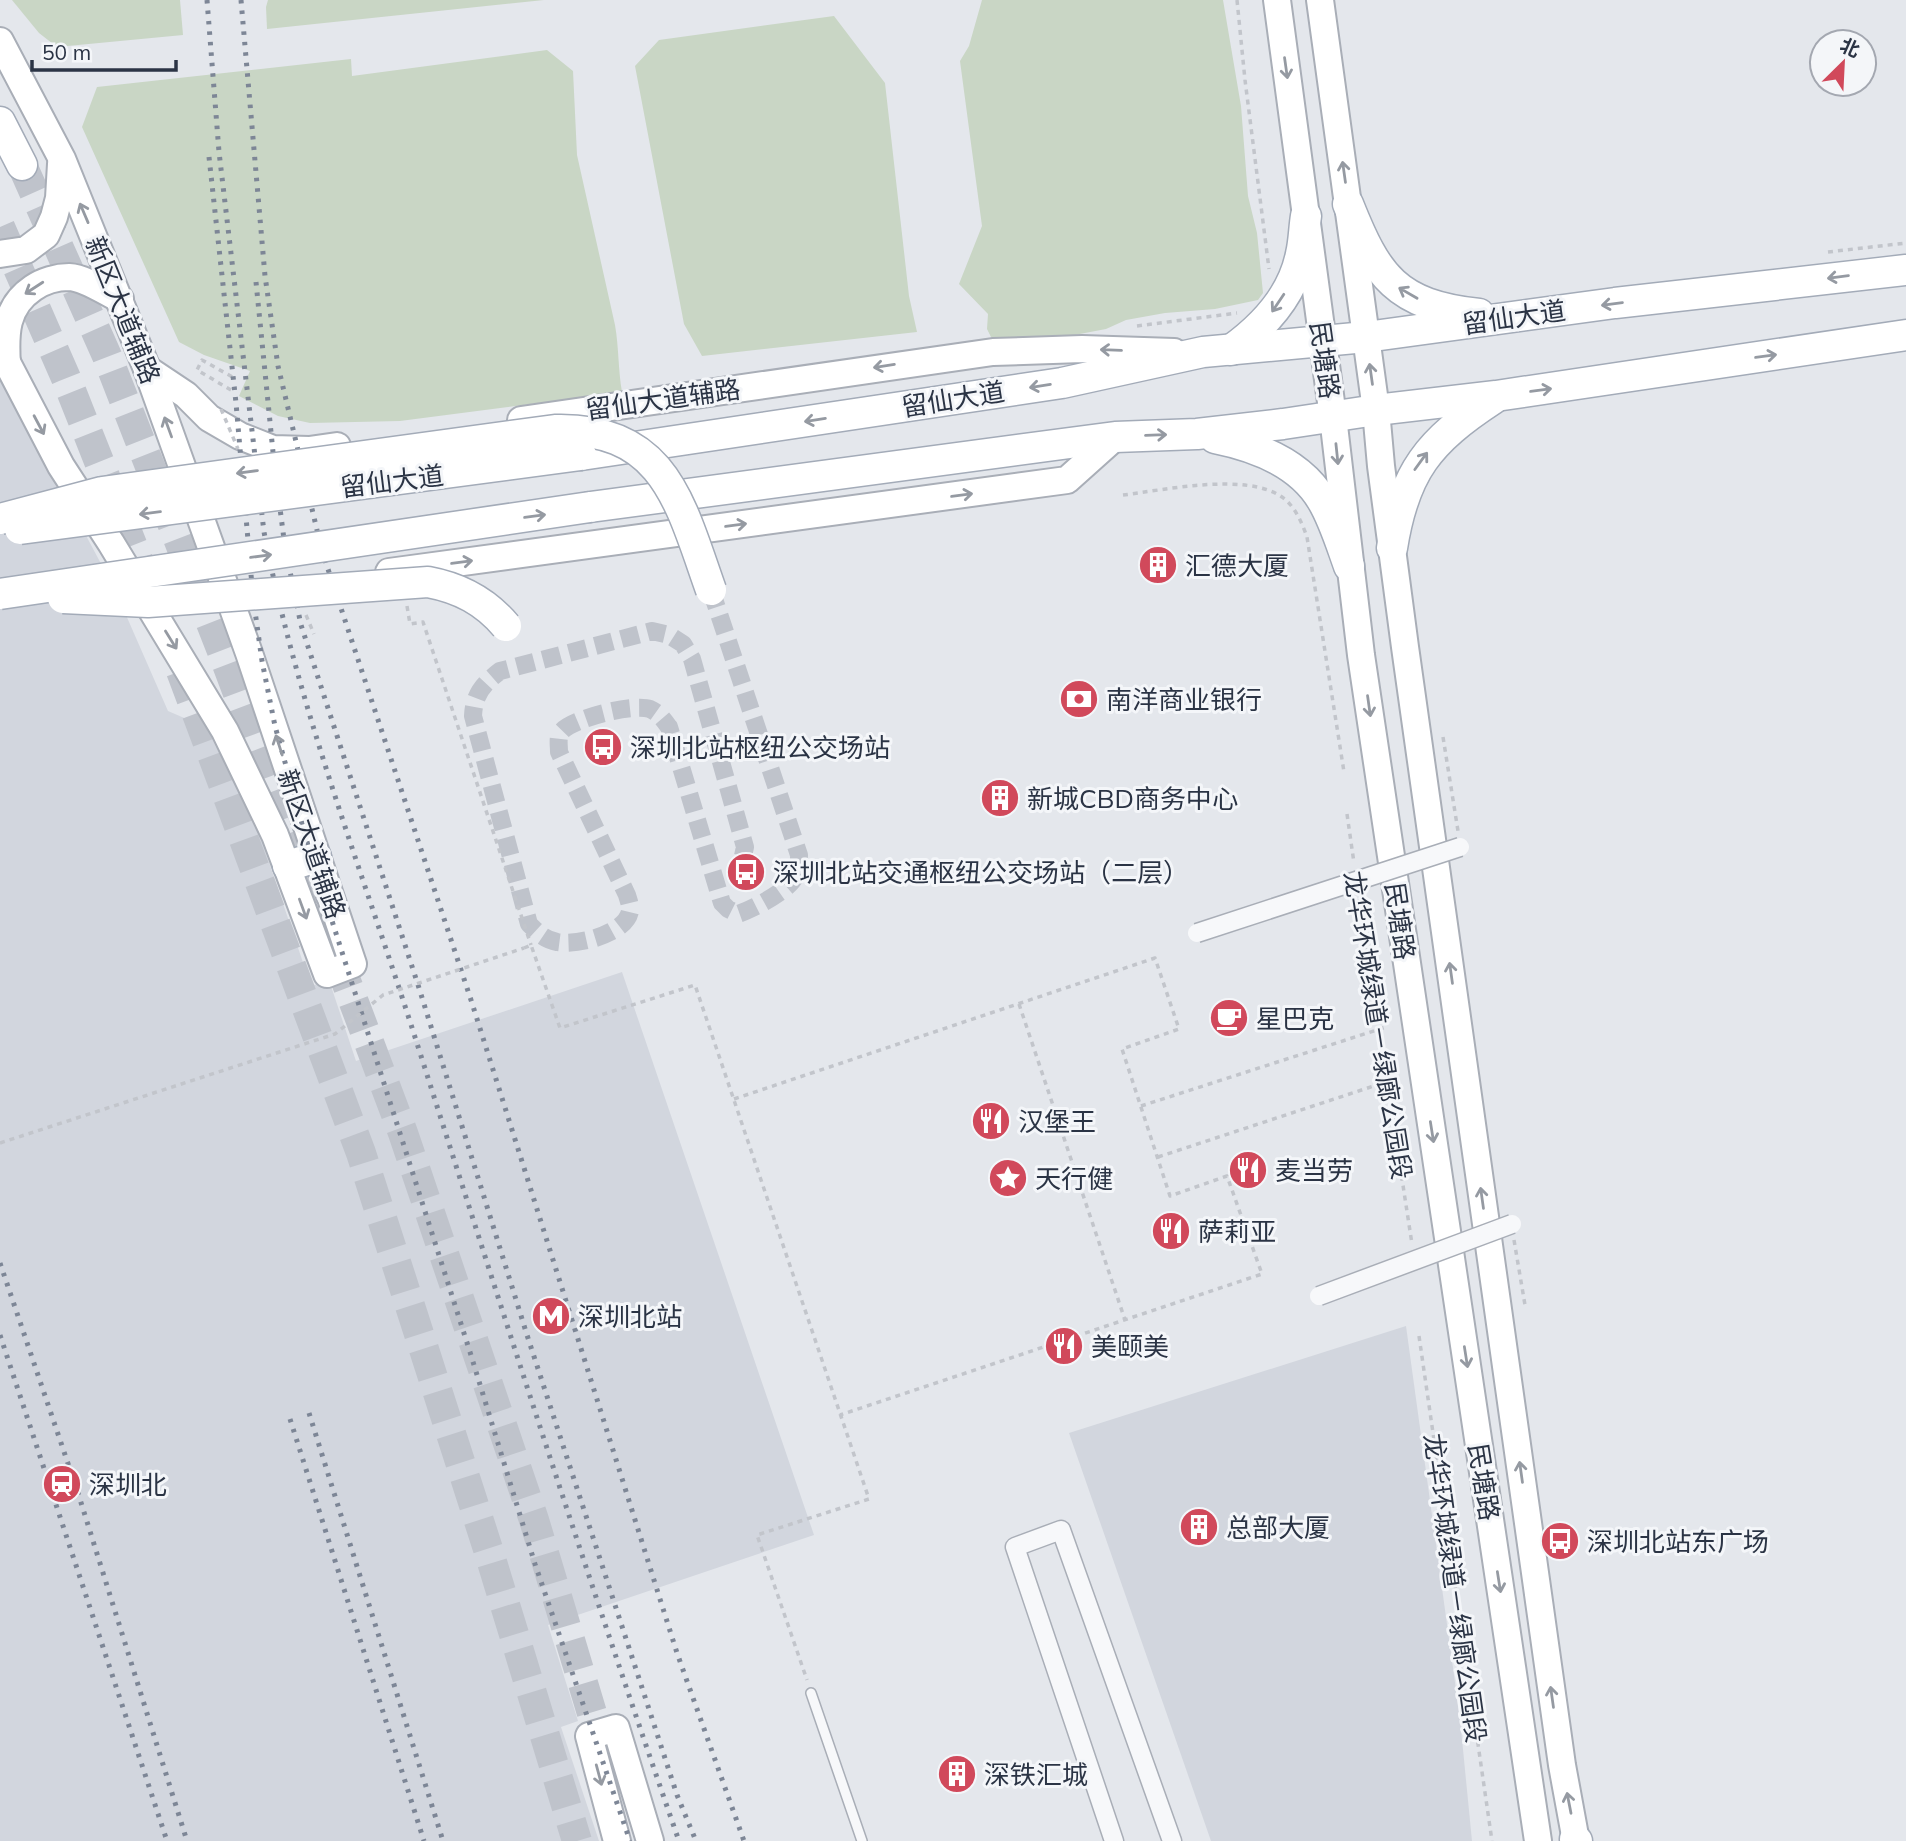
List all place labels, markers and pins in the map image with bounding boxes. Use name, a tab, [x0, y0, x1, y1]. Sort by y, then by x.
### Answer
building icon: 汇德大厦	[1137, 544, 1179, 586]
place label: 汇德大厦	[1185, 549, 1289, 582]
bank icon: 南洋商业银行	[1058, 678, 1100, 720]
place label: 南洋商业银行	[1106, 683, 1262, 716]
bus stop icon: 深圳北站枢纽公交场站	[582, 726, 624, 768]
place label: 深圳北站枢纽公交场站	[630, 731, 890, 764]
building icon: 新城CBD商务中心	[979, 777, 1021, 819]
place label: 新城CBD商务中心	[1027, 782, 1238, 815]
bus stop icon: 深圳北站交通枢纽公交场站（二层）	[725, 851, 767, 893]
place label: 深圳北站交通枢纽公交场站（二层）	[773, 856, 1189, 889]
cafe icon: 星巴克	[1208, 997, 1250, 1039]
place label: 星巴克	[1256, 1002, 1334, 1035]
restaurant icon: 汉堡王	[970, 1100, 1012, 1142]
place label: 汉堡王	[1018, 1105, 1096, 1138]
restaurant icon: 麦当劳	[1227, 1149, 1269, 1191]
place label: 麦当劳	[1275, 1154, 1353, 1187]
place icon: 天行健	[987, 1157, 1029, 1199]
place label: 天行健	[1035, 1162, 1113, 1195]
restaurant icon: 萨莉亚	[1150, 1210, 1192, 1252]
place label: 萨莉亚	[1198, 1215, 1276, 1248]
metro station icon: 深圳北站	[530, 1295, 572, 1337]
place label: 深圳北站	[578, 1300, 682, 1333]
restaurant icon: 美颐美	[1043, 1325, 1085, 1367]
place label: 美颐美	[1091, 1330, 1169, 1363]
station icon: 深圳北	[41, 1463, 83, 1505]
place label: 深圳北	[89, 1468, 167, 1501]
building icon: 总部大厦	[1178, 1506, 1220, 1548]
place label: 总部大厦	[1226, 1511, 1330, 1544]
bus stop icon: 深圳北站东广场	[1539, 1520, 1581, 1562]
place label: 深圳北站东广场	[1587, 1525, 1769, 1558]
building icon: 深铁汇城	[936, 1753, 978, 1795]
place label: 深铁汇城	[984, 1758, 1088, 1791]

